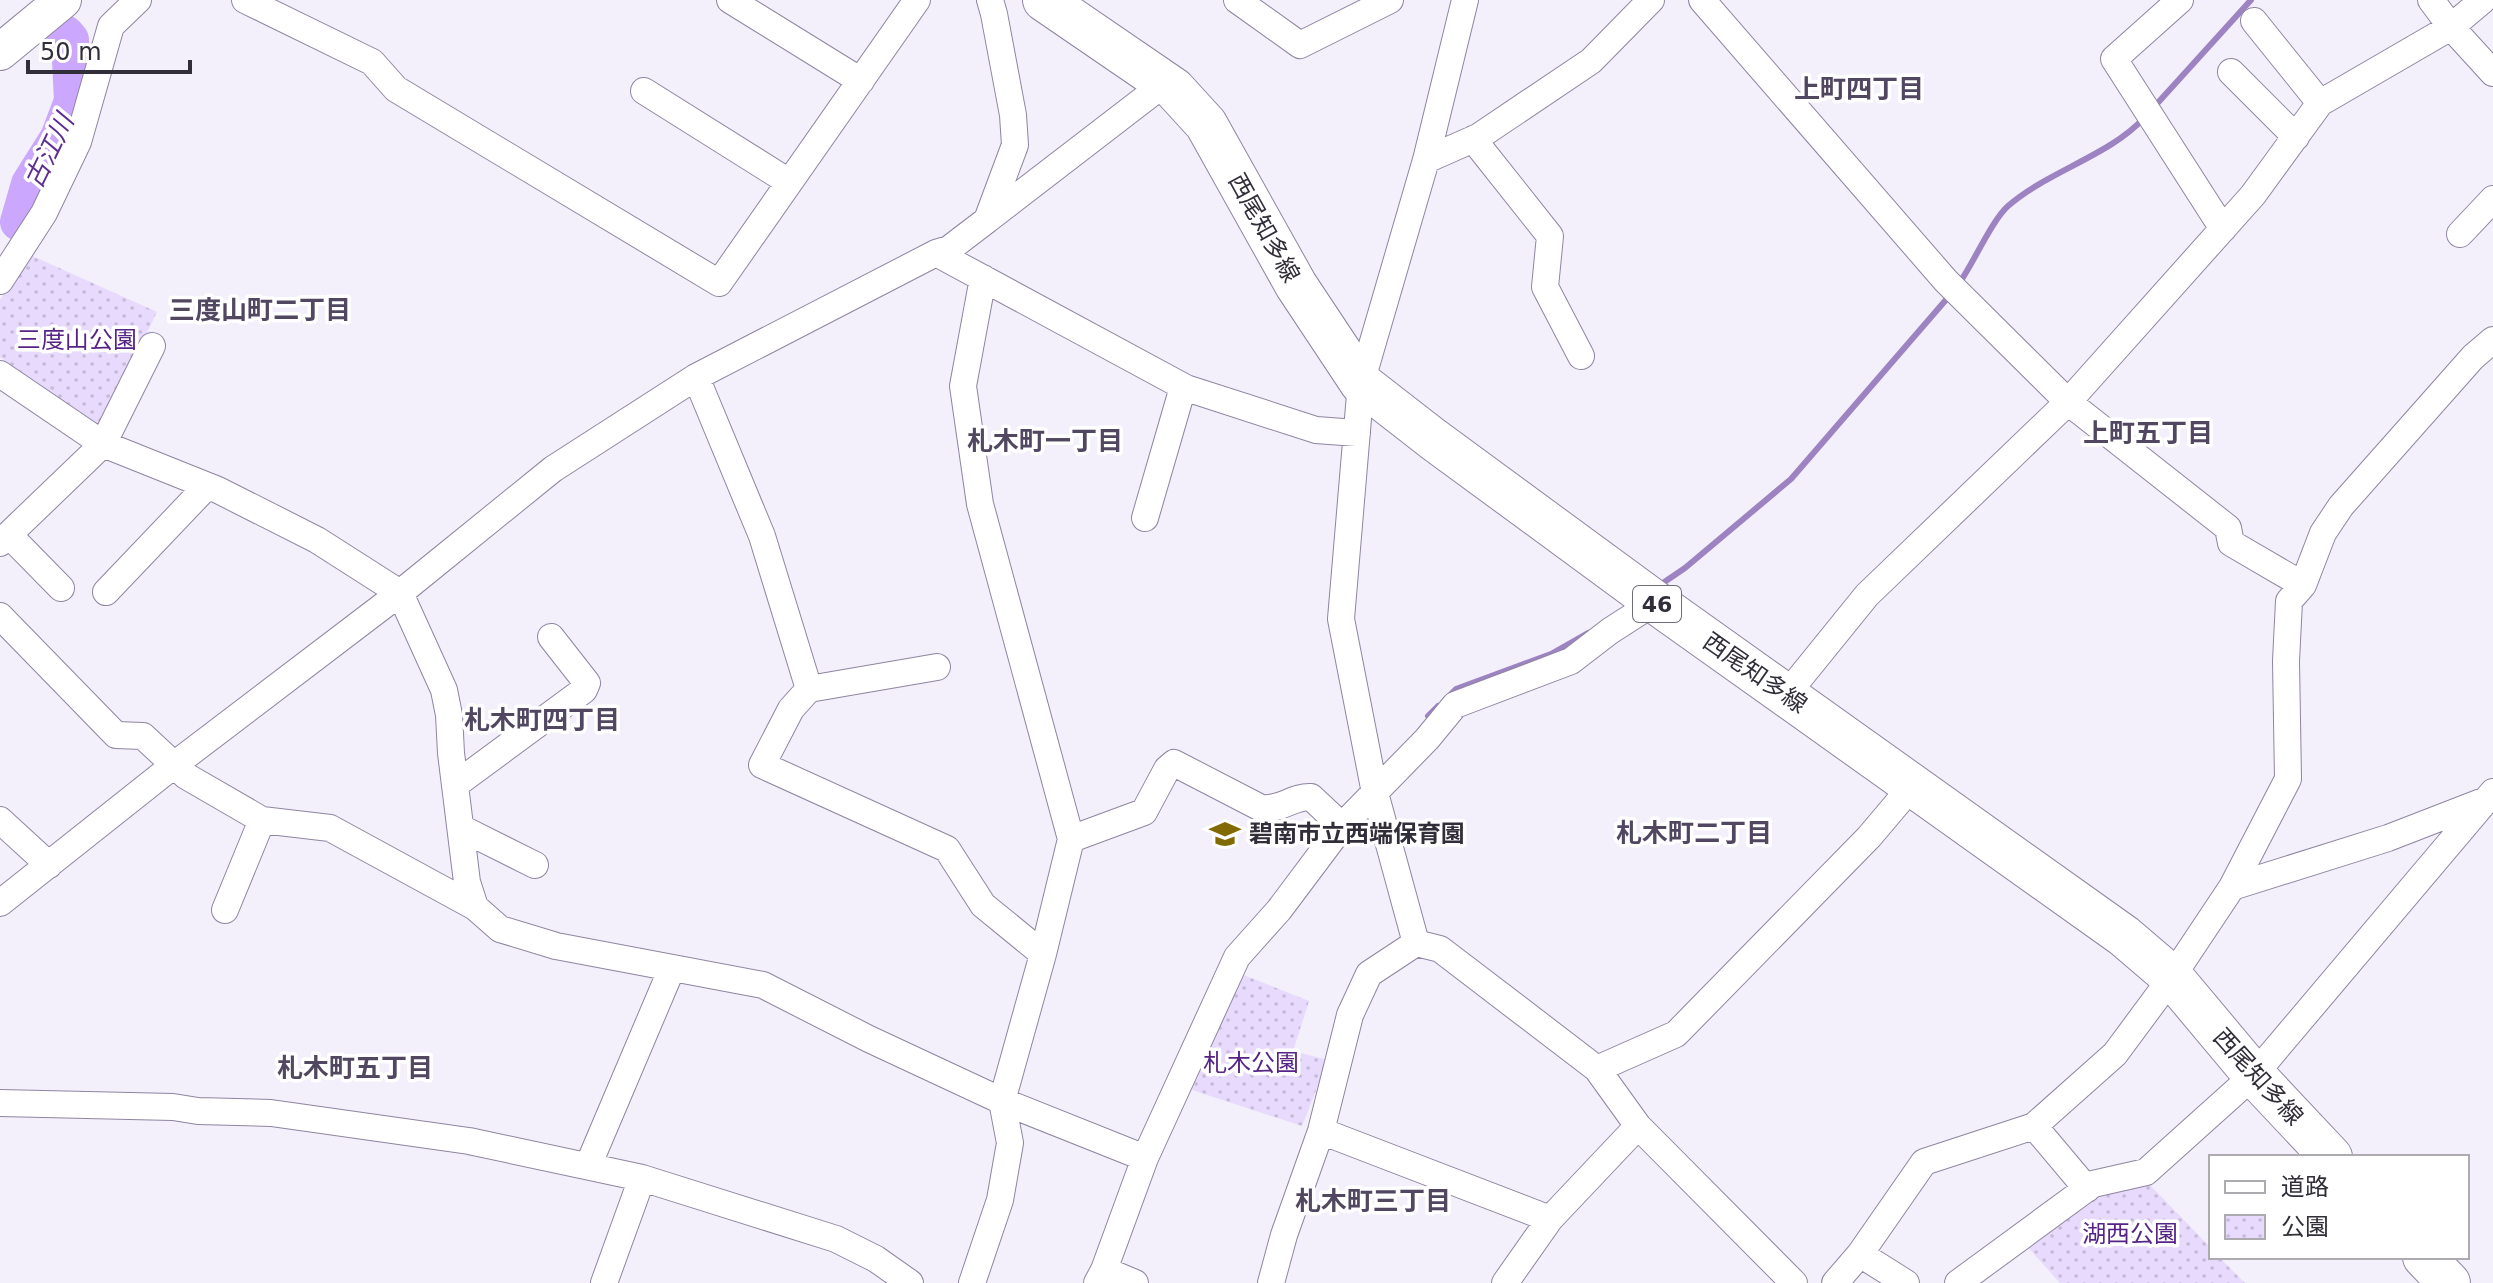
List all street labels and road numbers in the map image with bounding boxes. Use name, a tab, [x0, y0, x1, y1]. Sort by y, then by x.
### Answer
street label: 西尾知多線	[1223, 169, 1305, 287]
road number: 46	[1633, 586, 1681, 622]
street label: 西尾知多線	[1698, 627, 1812, 719]
street label: 西尾知多線	[2207, 1023, 2309, 1131]

